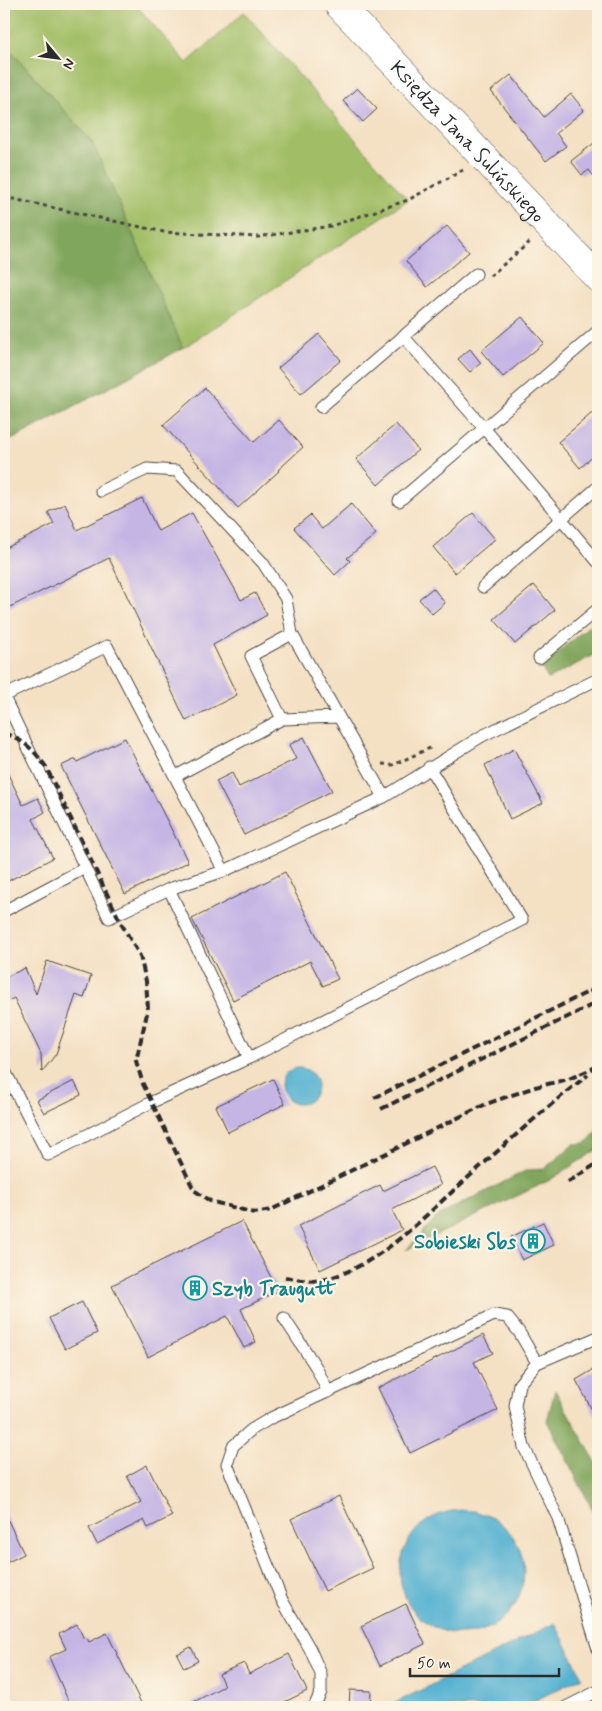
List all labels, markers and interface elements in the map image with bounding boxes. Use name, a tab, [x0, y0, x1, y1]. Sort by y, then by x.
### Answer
north arrow	[32, 32, 82, 82]
text: N	[58, 55, 79, 72]
street label: Księdza Jana Sulińskiego	[384, 55, 551, 229]
building icon: Sobieski Sbs	[520, 1228, 546, 1254]
place label: Sobieski Sbs	[414, 1229, 516, 1256]
building icon: Szyb Traugutt	[182, 1275, 208, 1301]
place label: Szyb Traugutt	[212, 1276, 336, 1303]
scale bar	[410, 1646, 558, 1678]
text: 50 m	[417, 1654, 451, 1674]

